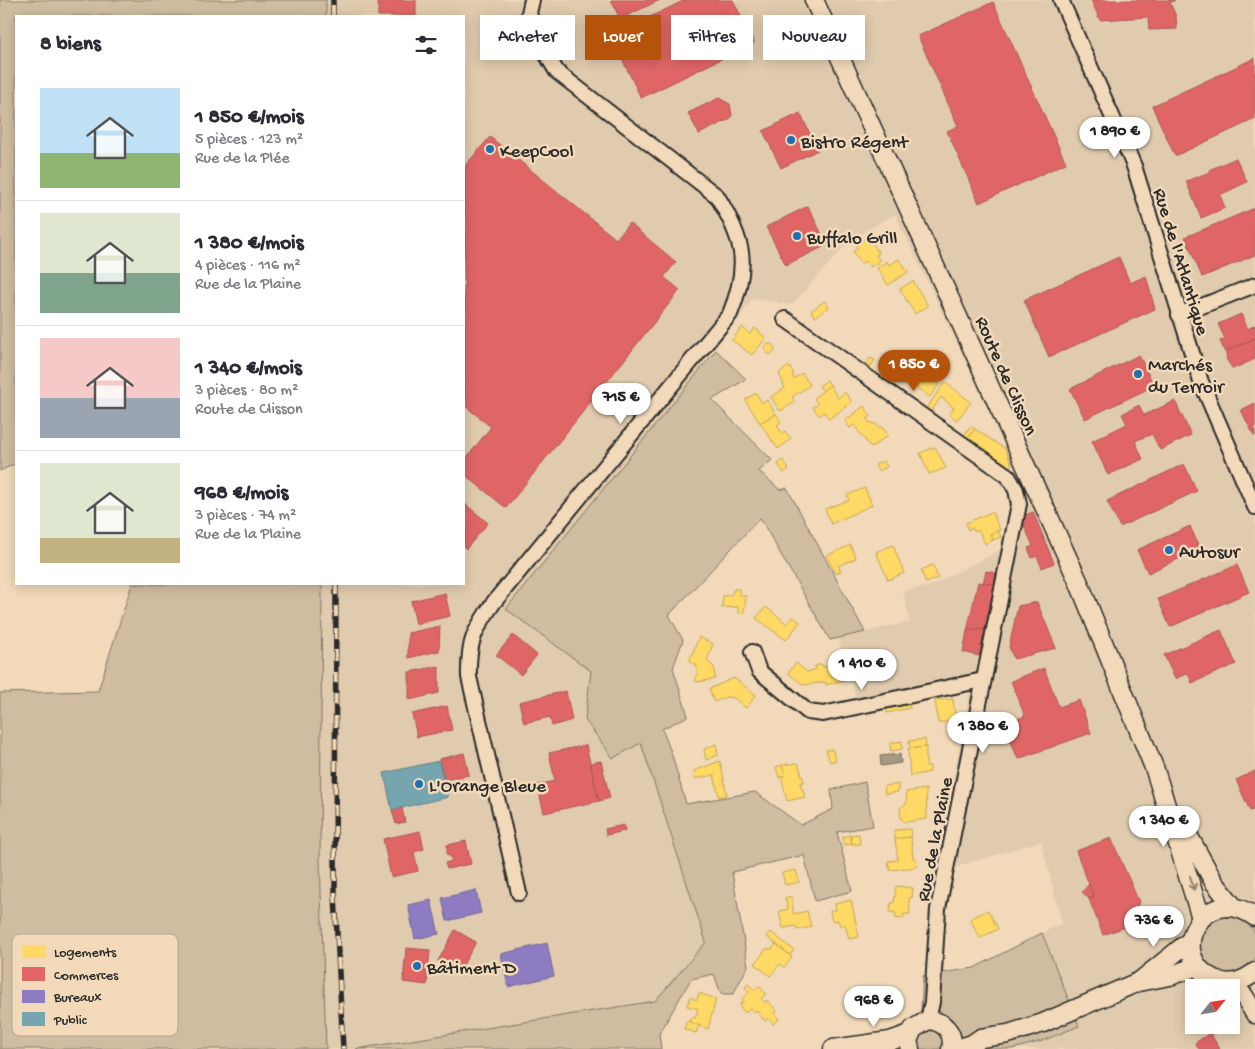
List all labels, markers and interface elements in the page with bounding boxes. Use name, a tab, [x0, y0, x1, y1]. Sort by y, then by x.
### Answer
chip: Acheter	[480, 15, 575, 60]
chip: Louer	[585, 15, 661, 60]
chip: Filtres	[671, 15, 753, 60]
chip: Nouveau	[763, 15, 865, 60]
icon: filters	[412, 31, 440, 59]
text: 8 biens	[40, 33, 101, 58]
text: 1 850 €/mois	[195, 106, 304, 131]
icon: home	[80, 108, 140, 168]
pin: 1 890 €	[1069, 116, 1161, 159]
text: 1 890 €	[1090, 123, 1140, 142]
text: 5 pièces · 123 m²	[195, 131, 303, 150]
place label: Bistro Régent	[800, 132, 910, 155]
marker: Bistro Régent	[785, 134, 797, 146]
place label: KeepCool	[500, 141, 574, 164]
marker: KeepCool	[484, 143, 496, 155]
text: Rue de la Plée	[195, 150, 289, 169]
street label: Rue de l'Atlantique	[1146, 186, 1213, 338]
place label: Buffalo Grill	[806, 228, 898, 251]
marker: Buffalo Grill	[791, 230, 803, 242]
text: 1 380 €/mois	[195, 232, 303, 257]
icon: home	[80, 233, 140, 293]
text: 4 pièces · 116 m²	[195, 257, 301, 276]
text: Rue de la Plaine	[195, 276, 301, 295]
street label: Route de Clisson	[968, 313, 1041, 439]
pin: 1 850 €	[868, 350, 960, 392]
place label: Marchés du Terroir	[1148, 355, 1226, 400]
text: 1 850 €	[889, 356, 939, 375]
text: 1 340 €/mois	[195, 357, 302, 382]
icon: home	[80, 358, 140, 418]
marker: Marchés du Terroir	[1132, 368, 1144, 380]
text: 3 pièces · 80 m²	[195, 382, 298, 401]
pin: 715 €	[586, 382, 656, 425]
text: 715 €	[603, 389, 639, 408]
text: Route de Clisson	[195, 401, 303, 420]
text: 968 €/mois	[195, 482, 288, 507]
icon: home	[80, 483, 140, 543]
text: 3 pièces · 74 m²	[195, 507, 296, 526]
text: Rue de la Plaine	[195, 526, 301, 545]
place label: Autosur	[1179, 542, 1242, 565]
marker: Autosur	[1163, 544, 1175, 556]
pin: 1 410 €	[816, 648, 908, 691]
text: 1 410 €	[839, 655, 885, 674]
pin: 1 380 €	[937, 712, 1029, 754]
text: 1 380 €	[958, 718, 1008, 737]
street label: Rue de la Plaine	[913, 775, 960, 904]
place label: L'Orange Bleue	[429, 776, 546, 799]
marker: L'Orange Bleue	[413, 778, 425, 790]
pin: 1 340 €	[1118, 806, 1210, 848]
text: 1 340 €	[1140, 812, 1188, 831]
one-way arrow	[1187, 875, 1197, 891]
pin: 736 €	[1119, 906, 1189, 948]
text: 736 €	[1135, 912, 1173, 931]
legend	[12, 934, 178, 1036]
text: Logements	[54, 945, 117, 962]
place label: Bâtiment D	[426, 958, 517, 981]
marker: Bâtiment D	[411, 960, 423, 972]
text: Commerces	[54, 968, 119, 985]
north arrow	[1185, 979, 1240, 1034]
map controls	[1185, 979, 1240, 1034]
pin: 968 €	[839, 986, 909, 1028]
text: Bureaux	[53, 990, 102, 1007]
text: 968 €	[855, 992, 893, 1011]
text: Public	[53, 1013, 88, 1030]

